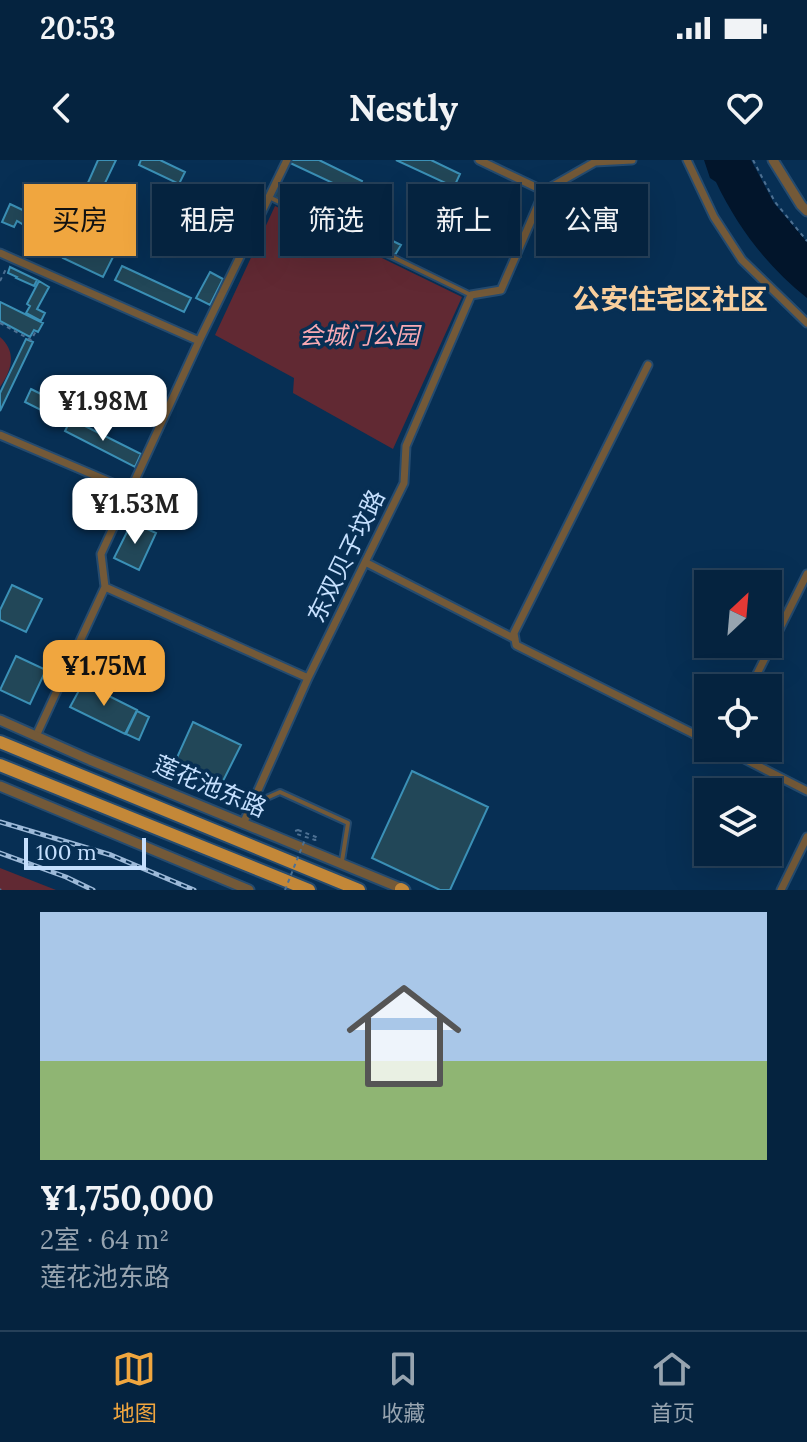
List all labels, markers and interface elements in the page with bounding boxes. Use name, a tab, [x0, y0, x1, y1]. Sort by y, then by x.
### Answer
text: 20:53	[40, 9, 116, 47]
text: Nestly	[349, 85, 458, 131]
icon: back	[40, 86, 84, 130]
icon: heart	[723, 86, 767, 130]
chip: 买房	[24, 184, 136, 256]
chip: 租房	[152, 184, 264, 256]
chip: 筛选	[280, 184, 392, 256]
chip: 新上	[408, 184, 520, 256]
chip: 公寓	[536, 184, 648, 256]
district label: 公安住宅区社区	[572, 281, 768, 317]
park label: 会城门公园	[299, 320, 422, 351]
pin: ¥1.98M	[38, 375, 168, 443]
text: ¥1.98M	[58, 384, 148, 417]
pin: ¥1.53M	[70, 478, 200, 546]
street label: 东双贝子坟路	[301, 484, 391, 628]
text: ¥1.53M	[90, 487, 180, 520]
north arrow	[694, 570, 782, 658]
map controls	[694, 570, 782, 866]
pin: ¥1.75M	[39, 640, 169, 708]
text: ¥1.75M	[61, 649, 147, 682]
button: locate	[694, 674, 782, 762]
street label: 莲花池东路	[149, 748, 271, 824]
button: layers	[694, 778, 782, 866]
scale bar	[24, 834, 146, 870]
text: 100 m	[36, 838, 97, 866]
icon: home	[332, 964, 476, 1108]
text: ¥1,750,000	[40, 1176, 214, 1219]
text: 2室 · 64 m²	[40, 1223, 169, 1256]
text: 莲花池东路	[40, 1260, 170, 1293]
tab: 地图	[112, 1347, 157, 1427]
tab: 收藏	[381, 1347, 426, 1427]
tab: 首页	[650, 1347, 695, 1427]

